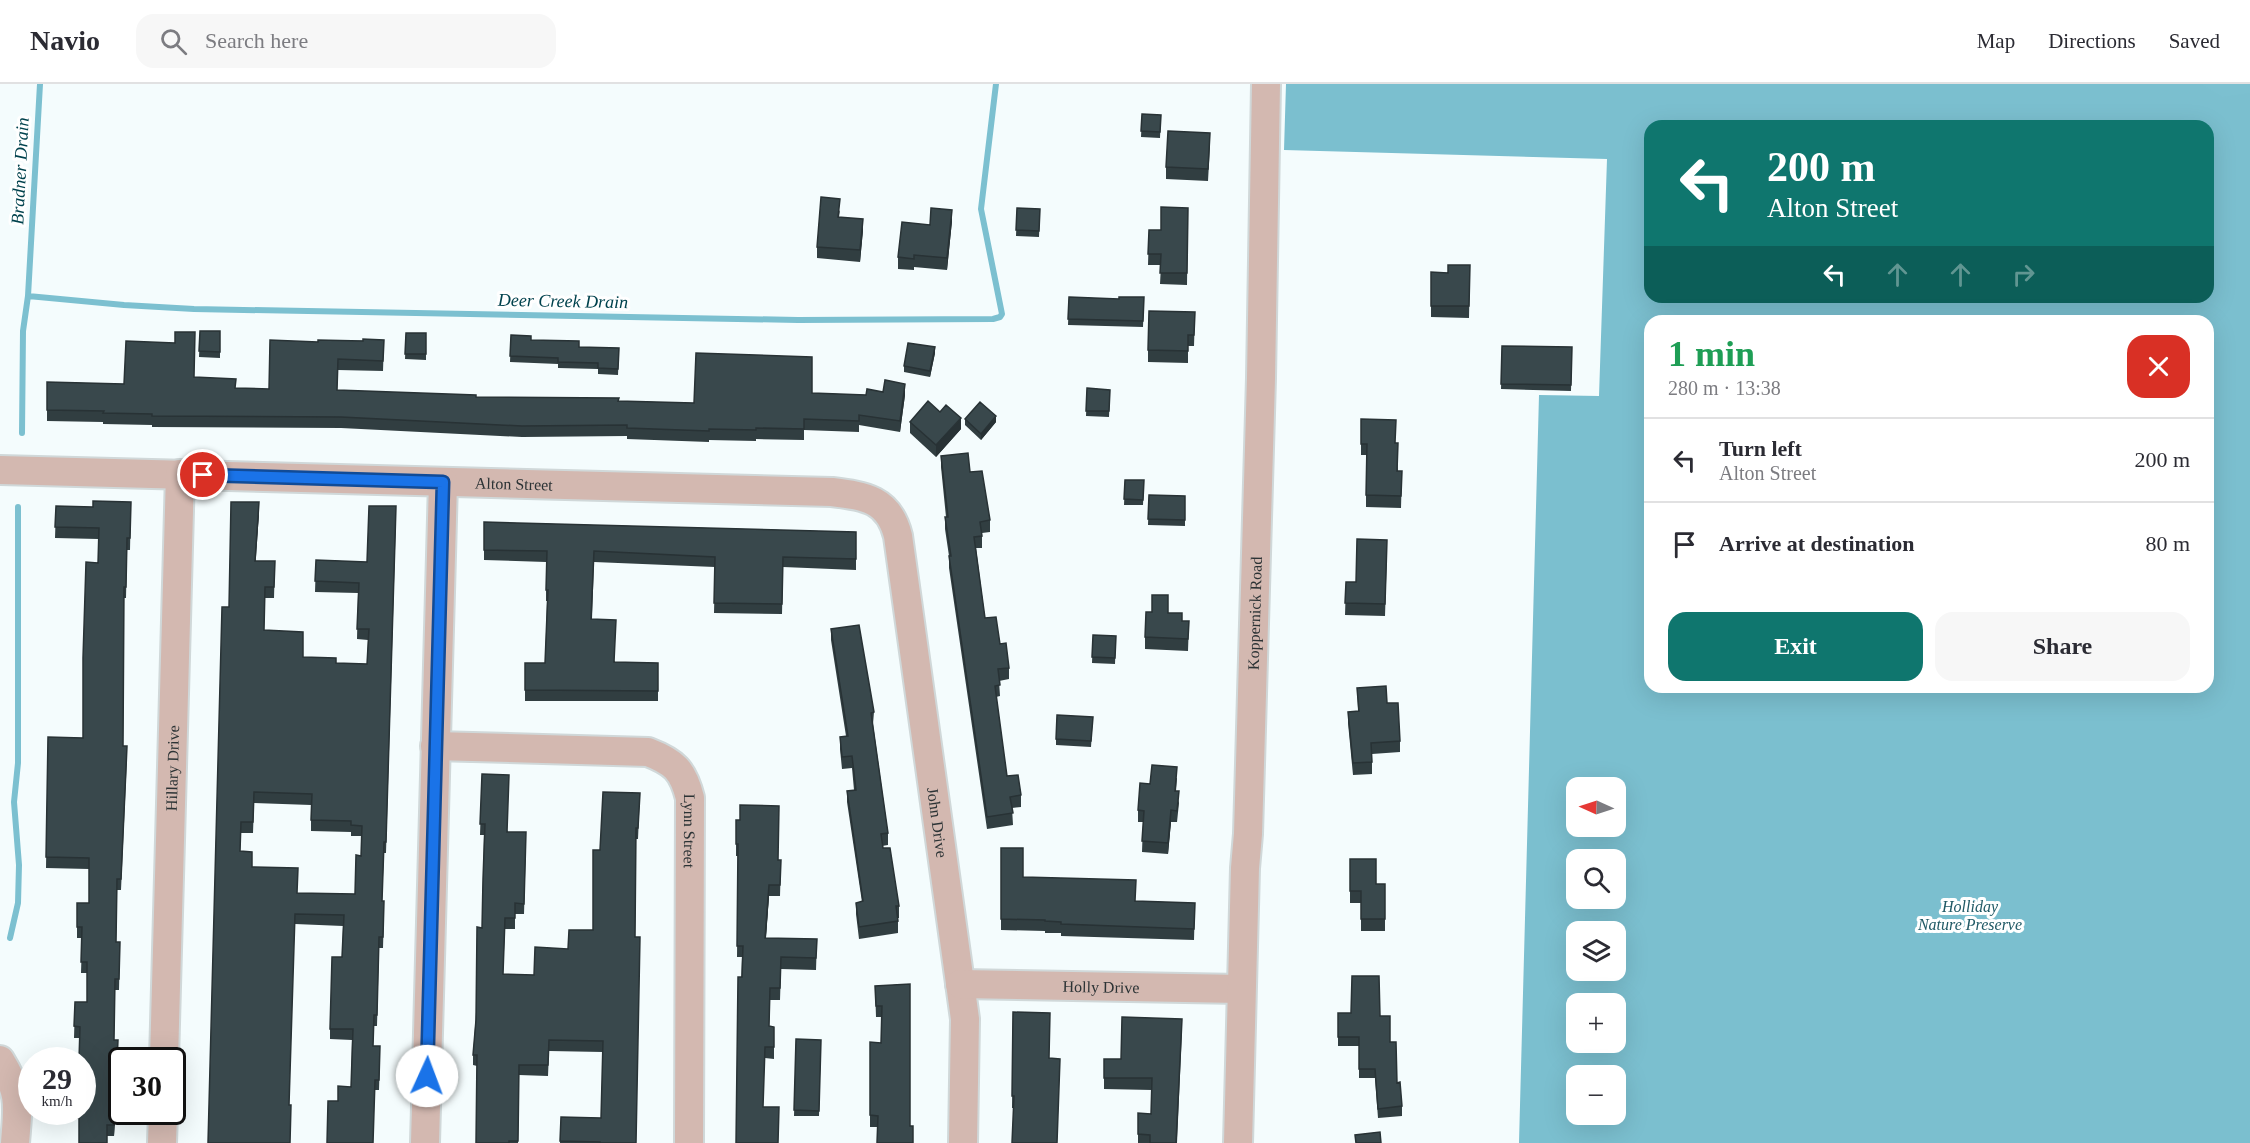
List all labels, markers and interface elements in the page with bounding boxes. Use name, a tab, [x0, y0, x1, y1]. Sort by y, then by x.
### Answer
search box	[136, 14, 556, 68]
text: Navio	[30, 25, 100, 56]
icon: search	[157, 25, 190, 58]
text: Search here	[205, 28, 308, 53]
text: Map	[1977, 29, 2015, 53]
text: Directions	[2048, 29, 2136, 53]
text: Saved	[2169, 29, 2220, 53]
water label: Bradner Drain	[7, 117, 33, 225]
icon: left	[1668, 144, 1746, 222]
text: 200 m	[1767, 144, 1876, 190]
text: Alton Street	[1767, 193, 1898, 223]
icon: left	[1818, 258, 1851, 291]
icon: ahead	[1881, 258, 1914, 291]
icon: ahead	[1944, 258, 1977, 291]
icon: right	[2007, 258, 2040, 291]
water label: Deer Creek Drain	[497, 290, 628, 312]
text: 1 min	[1668, 334, 1755, 374]
button: close	[2127, 335, 2190, 398]
text: 280 m · 13:38	[1668, 377, 1781, 399]
text: Turn left	[1719, 436, 1802, 461]
icon: left	[1668, 444, 1701, 477]
text: 200 m	[2134, 447, 2190, 472]
pin	[177, 449, 228, 500]
icon: arrive	[186, 458, 219, 491]
text: Alton Street	[1719, 462, 1816, 484]
street label: Alton Street	[475, 474, 553, 493]
icon: arrive	[1668, 528, 1701, 561]
text: Arrive at destination	[1719, 531, 1915, 556]
text: 80 m	[2145, 531, 2190, 556]
street label: Koppernick Road	[1244, 556, 1264, 670]
button: Exit	[1668, 612, 1923, 681]
button: Share	[1935, 612, 2190, 681]
street label: Hillary Drive	[162, 725, 182, 811]
north arrow	[1566, 777, 1626, 837]
map controls	[1566, 777, 1626, 1125]
street label: John Drive	[924, 786, 951, 859]
street label: Lynn Street	[680, 794, 699, 869]
button: search	[1566, 849, 1626, 909]
park label: Holliday Nature Preserve	[1917, 898, 2022, 933]
button: layers	[1566, 921, 1626, 981]
street label: Holly Drive	[1062, 977, 1140, 996]
button: +	[1566, 993, 1626, 1053]
position arrow	[395, 1044, 459, 1108]
speed limit sign: 30	[108, 1047, 186, 1125]
text: 29	[42, 1062, 72, 1095]
button: −	[1566, 1065, 1626, 1125]
text: km/h	[42, 1093, 72, 1109]

